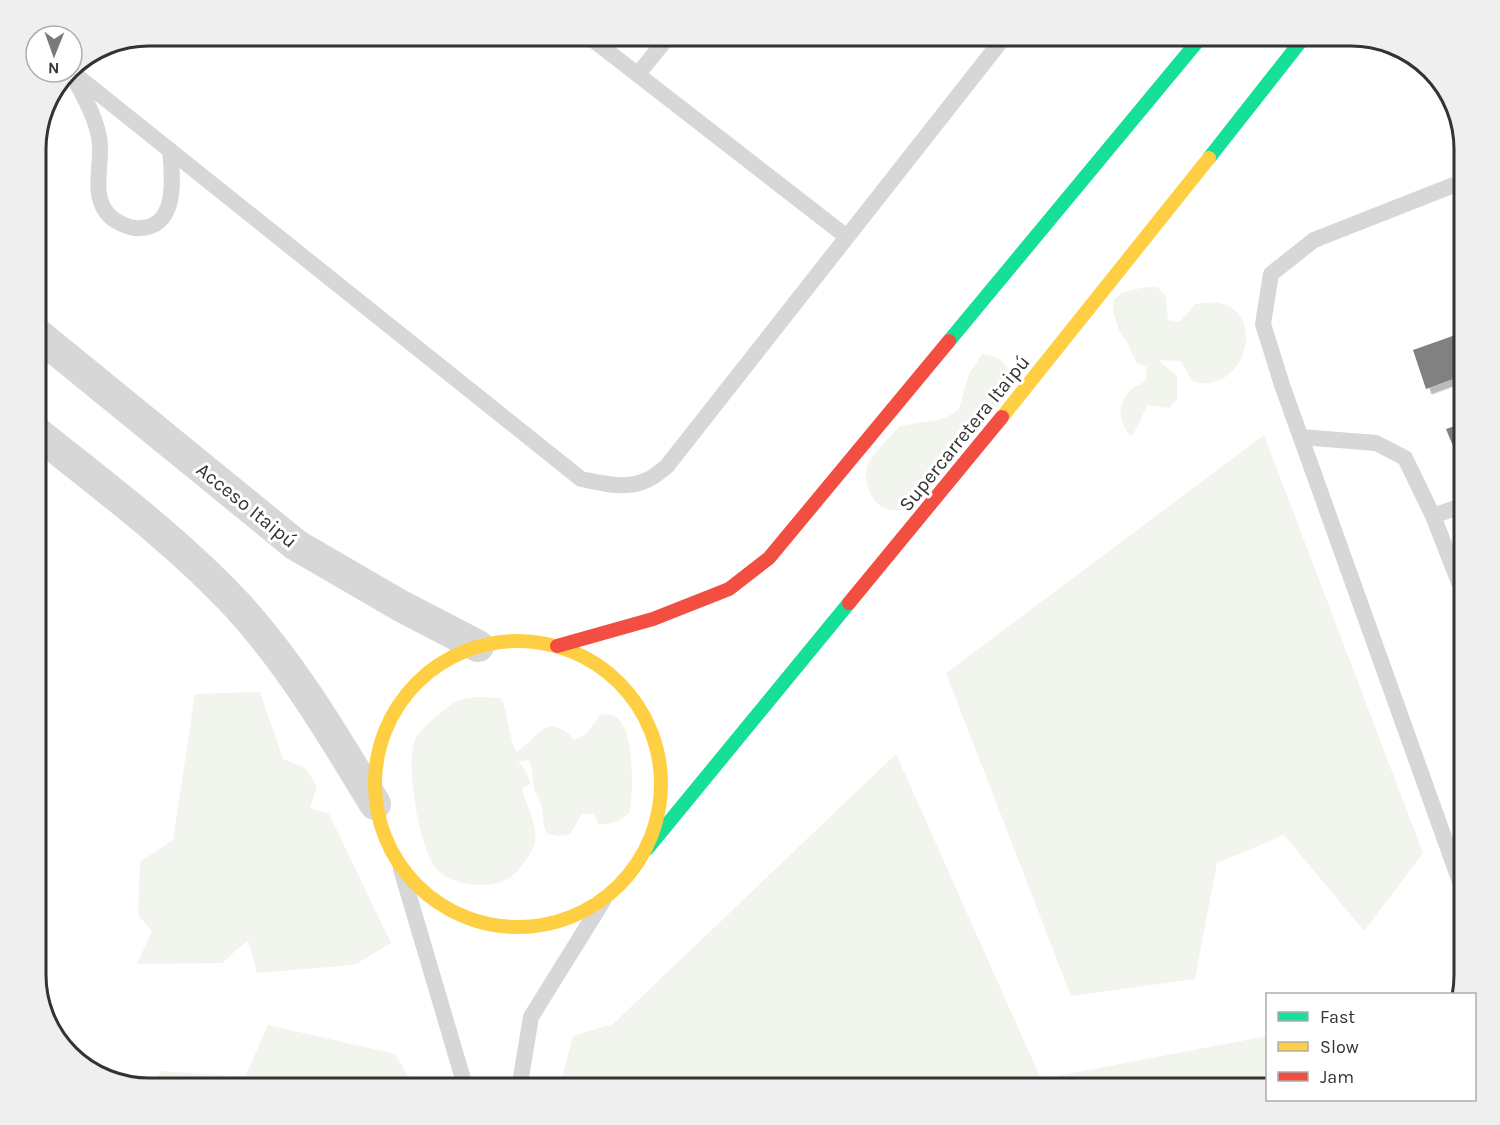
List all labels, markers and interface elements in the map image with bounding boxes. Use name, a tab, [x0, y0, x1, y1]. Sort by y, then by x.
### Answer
north arrow	[24, 24, 84, 84]
text: N	[48, 59, 60, 78]
street label: Supercarretera Itaipú	[894, 351, 1034, 516]
street label: Acceso Itaipú	[192, 458, 302, 553]
legend	[1266, 993, 1476, 1101]
text: Fast	[1320, 1006, 1355, 1028]
text: Slow	[1320, 1036, 1359, 1058]
text: Jam	[1320, 1066, 1354, 1088]

